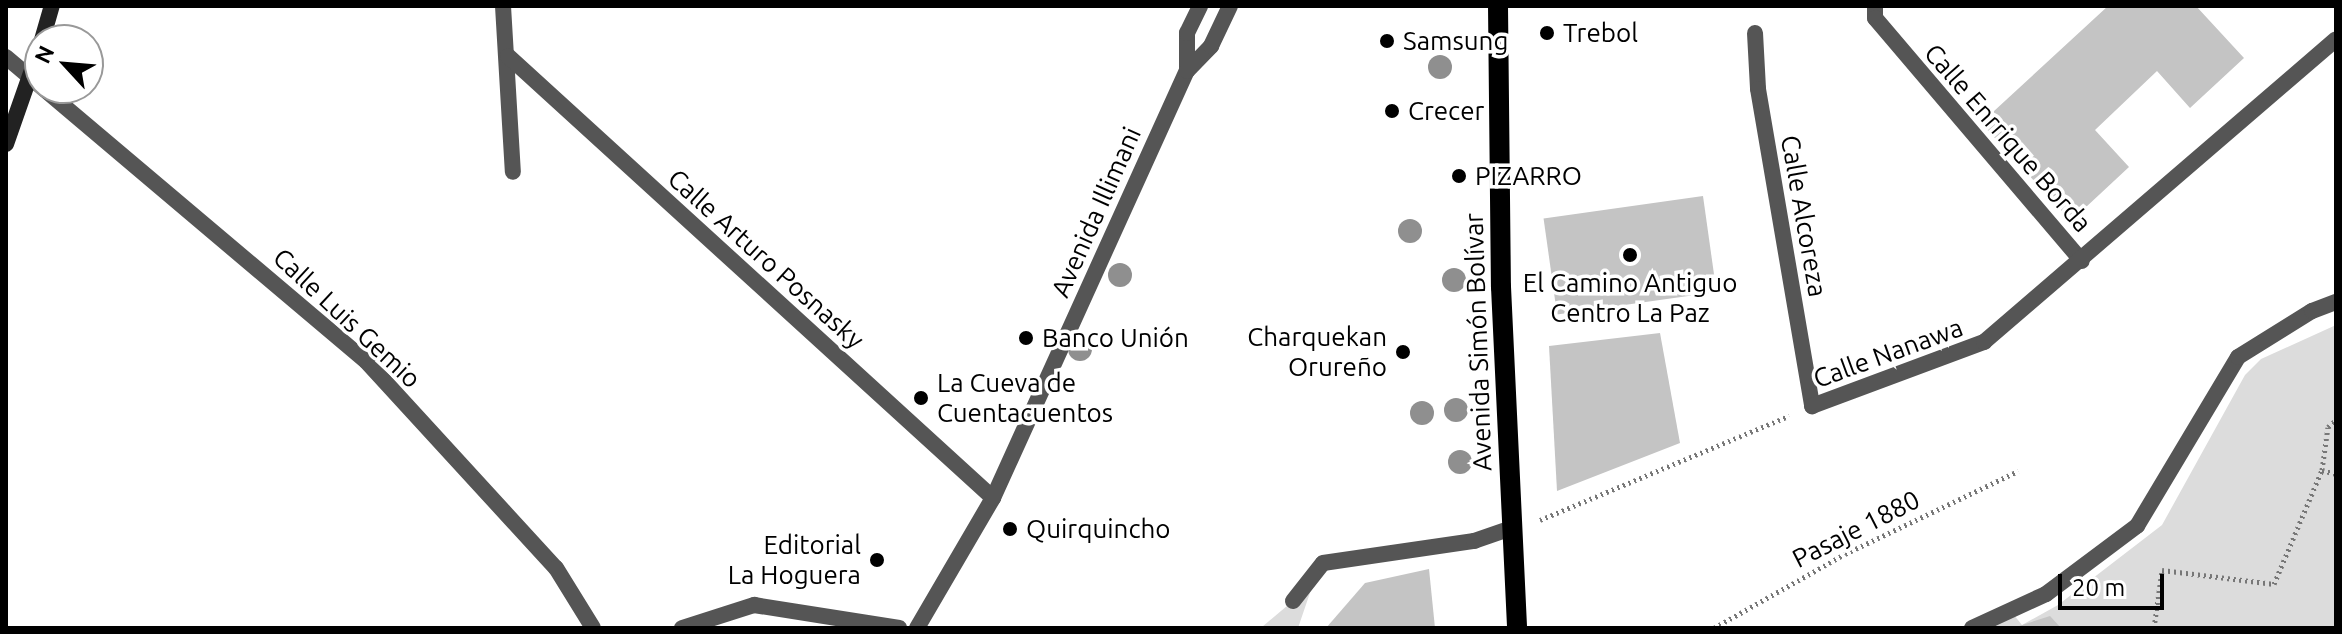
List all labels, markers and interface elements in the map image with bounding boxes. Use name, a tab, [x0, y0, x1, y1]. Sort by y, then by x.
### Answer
place label: Trebol	[1563, 17, 1638, 49]
north arrow	[24, 24, 104, 104]
marker: Trebol	[1538, 24, 1556, 42]
place label: Samsung	[1403, 25, 1508, 57]
marker: Samsung	[1378, 32, 1396, 50]
street label: Calle Enrrique Borda	[1918, 38, 2098, 238]
text: N	[29, 41, 59, 67]
place label: Crecer	[1408, 95, 1484, 127]
marker: Crecer	[1383, 102, 1401, 120]
street label: Avenida Illimani	[1045, 122, 1147, 302]
street label: Calle Alcoreza	[1774, 133, 1834, 299]
place label: PIZARRO	[1475, 160, 1582, 192]
street label: Calle Arturo Posnasky	[662, 163, 870, 355]
marker: PIZARRO	[1450, 167, 1468, 185]
street label: Avenida Simón Bolívar	[1458, 212, 1498, 472]
street label: Calle Luis Gemio	[267, 242, 427, 394]
marker: El Camino Antiguo Centro La Paz	[1621, 246, 1639, 264]
place label: El Camino Antiguo Centro La Paz	[1523, 267, 1737, 328]
street label: Calle Nanawa	[1809, 312, 1967, 394]
place label: Charquekan Orureño	[1247, 321, 1387, 382]
place label: Banco Unión	[1042, 322, 1189, 354]
marker: Banco Unión	[1017, 329, 1035, 347]
marker: Charquekan Orureño	[1394, 343, 1412, 361]
place label: La Cueva de Cuentacuentos	[937, 367, 1113, 428]
marker: La Cueva de Cuentacuentos	[912, 389, 930, 407]
street label: Pasaje 1880	[1787, 484, 1925, 574]
place label: Quirquincho	[1026, 513, 1171, 545]
marker: Quirquincho	[1001, 520, 1019, 538]
place label: Editorial La Hoguera	[728, 529, 861, 590]
marker: Editorial La Hoguera	[868, 551, 886, 569]
scale bar	[2062, 558, 2168, 608]
text: 20 m	[2072, 574, 2125, 601]

